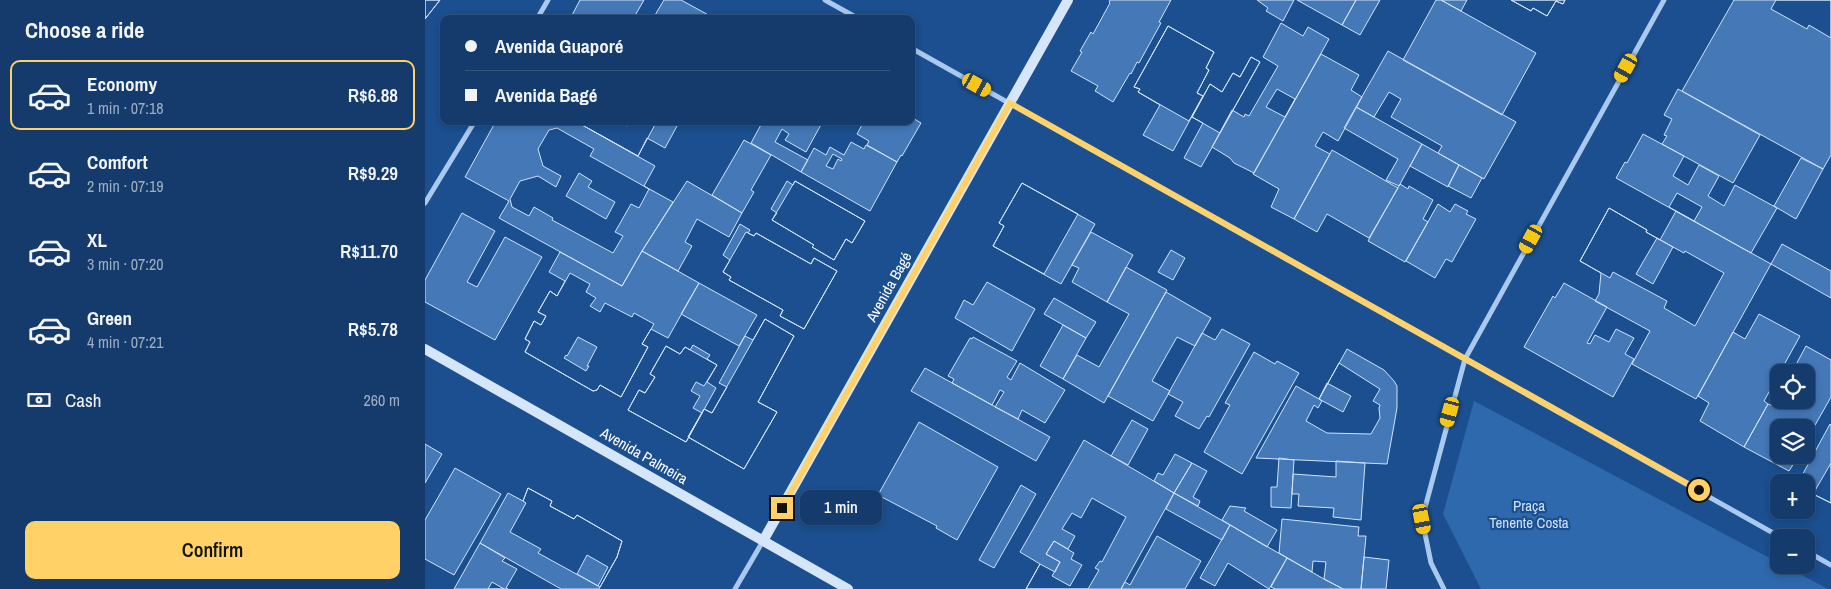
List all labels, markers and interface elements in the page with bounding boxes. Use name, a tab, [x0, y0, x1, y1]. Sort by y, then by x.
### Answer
text: Choose a ride	[25, 15, 144, 45]
text: Avenida Guaporé	[495, 33, 623, 59]
car	[1612, 51, 1639, 85]
text: Economy	[87, 71, 157, 97]
car	[960, 71, 993, 99]
icon: car	[27, 73, 72, 118]
text: R$6.88	[348, 82, 398, 108]
text: Avenida Bagé	[495, 82, 597, 108]
text: 1 min · 07:18	[87, 97, 164, 119]
text: Comfort	[87, 149, 148, 175]
icon: car	[27, 151, 72, 196]
text: R$9.29	[348, 160, 398, 186]
text: 2 min · 07:19	[87, 175, 164, 197]
car	[1517, 222, 1544, 256]
text: XL	[87, 227, 107, 253]
icon: car	[27, 229, 72, 274]
text: R$11.70	[340, 238, 398, 264]
street label: Avenida Bagé	[860, 248, 917, 326]
text: 3 min · 07:20	[87, 253, 164, 275]
text: Green	[87, 305, 132, 331]
icon: car	[27, 307, 72, 352]
text: R$5.78	[348, 316, 398, 342]
text: 4 min · 07:21	[87, 331, 164, 353]
map controls	[1770, 364, 1815, 574]
button: locate	[1770, 364, 1815, 409]
icon: cash	[25, 386, 53, 414]
text: Cash	[65, 387, 101, 413]
text: 260 m	[364, 389, 400, 411]
car	[1438, 396, 1461, 428]
button: layers	[1770, 419, 1815, 464]
street label: Avenida Palmeira	[596, 422, 692, 489]
button: +	[1770, 474, 1815, 519]
route start	[1688, 479, 1710, 501]
callout: 1 min	[799, 490, 882, 526]
park label: Praça Tenente Costa	[1489, 495, 1569, 533]
text: 1 min	[824, 496, 858, 518]
route end	[771, 497, 793, 519]
car	[1411, 503, 1432, 535]
button: Confirm	[25, 521, 400, 579]
button: −	[1770, 529, 1815, 574]

